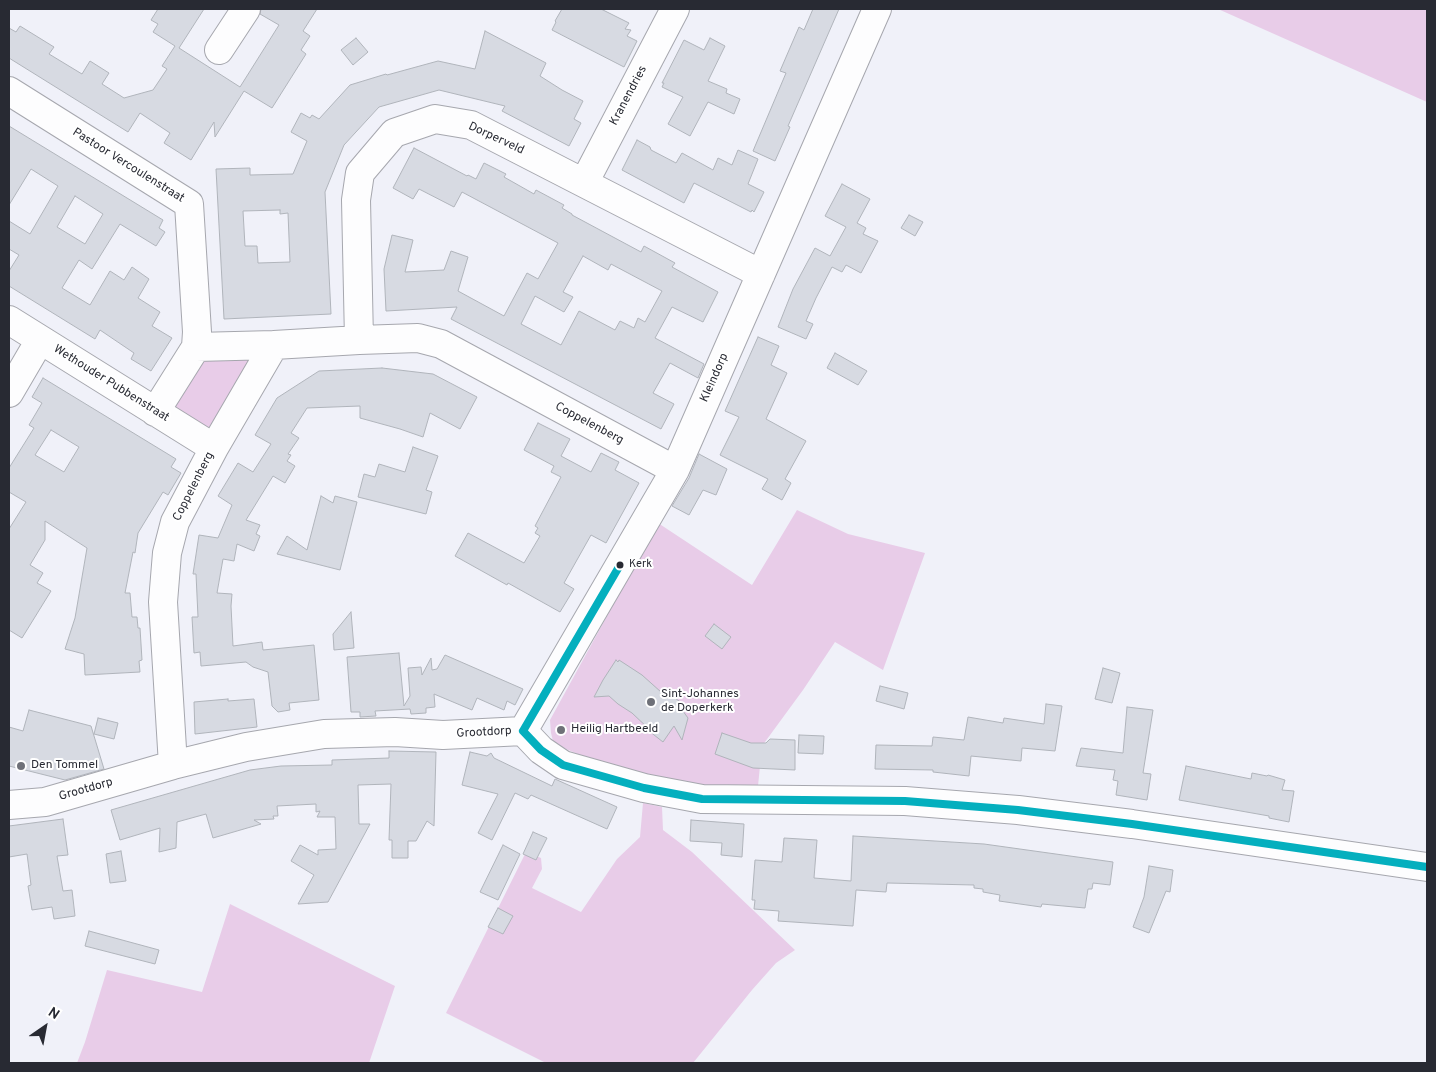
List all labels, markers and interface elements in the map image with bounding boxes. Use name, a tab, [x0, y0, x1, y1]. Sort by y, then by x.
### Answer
street label: Kranendries	[607, 64, 651, 128]
street label: Dorperveld	[466, 120, 526, 158]
street label: Pastoor Vercoulenstraat	[69, 126, 187, 206]
street label: Wethouder Pubbenstraat	[50, 342, 172, 426]
street label: Kleindorp	[698, 351, 732, 405]
street label: Coppelenberg	[552, 400, 626, 448]
street label: Coppelenberg	[170, 450, 218, 524]
place label: Kerk	[629, 558, 652, 572]
marker: Kerk	[615, 560, 625, 570]
place label: Sint-Johannes de Doperkerk	[661, 688, 739, 716]
marker: Sint-Johannes de Doperkerk	[645, 696, 657, 708]
place label: Heilig Hartbeeld	[571, 723, 658, 737]
street label: Grootdorp	[456, 724, 512, 742]
marker: Heilig Hartbeeld	[555, 724, 567, 736]
place label: Den Tommel	[31, 759, 98, 773]
marker: Den Tommel	[15, 760, 27, 772]
street label: Grootdorp	[57, 775, 115, 805]
north arrow	[20, 1002, 70, 1052]
text: N	[45, 1004, 62, 1024]

